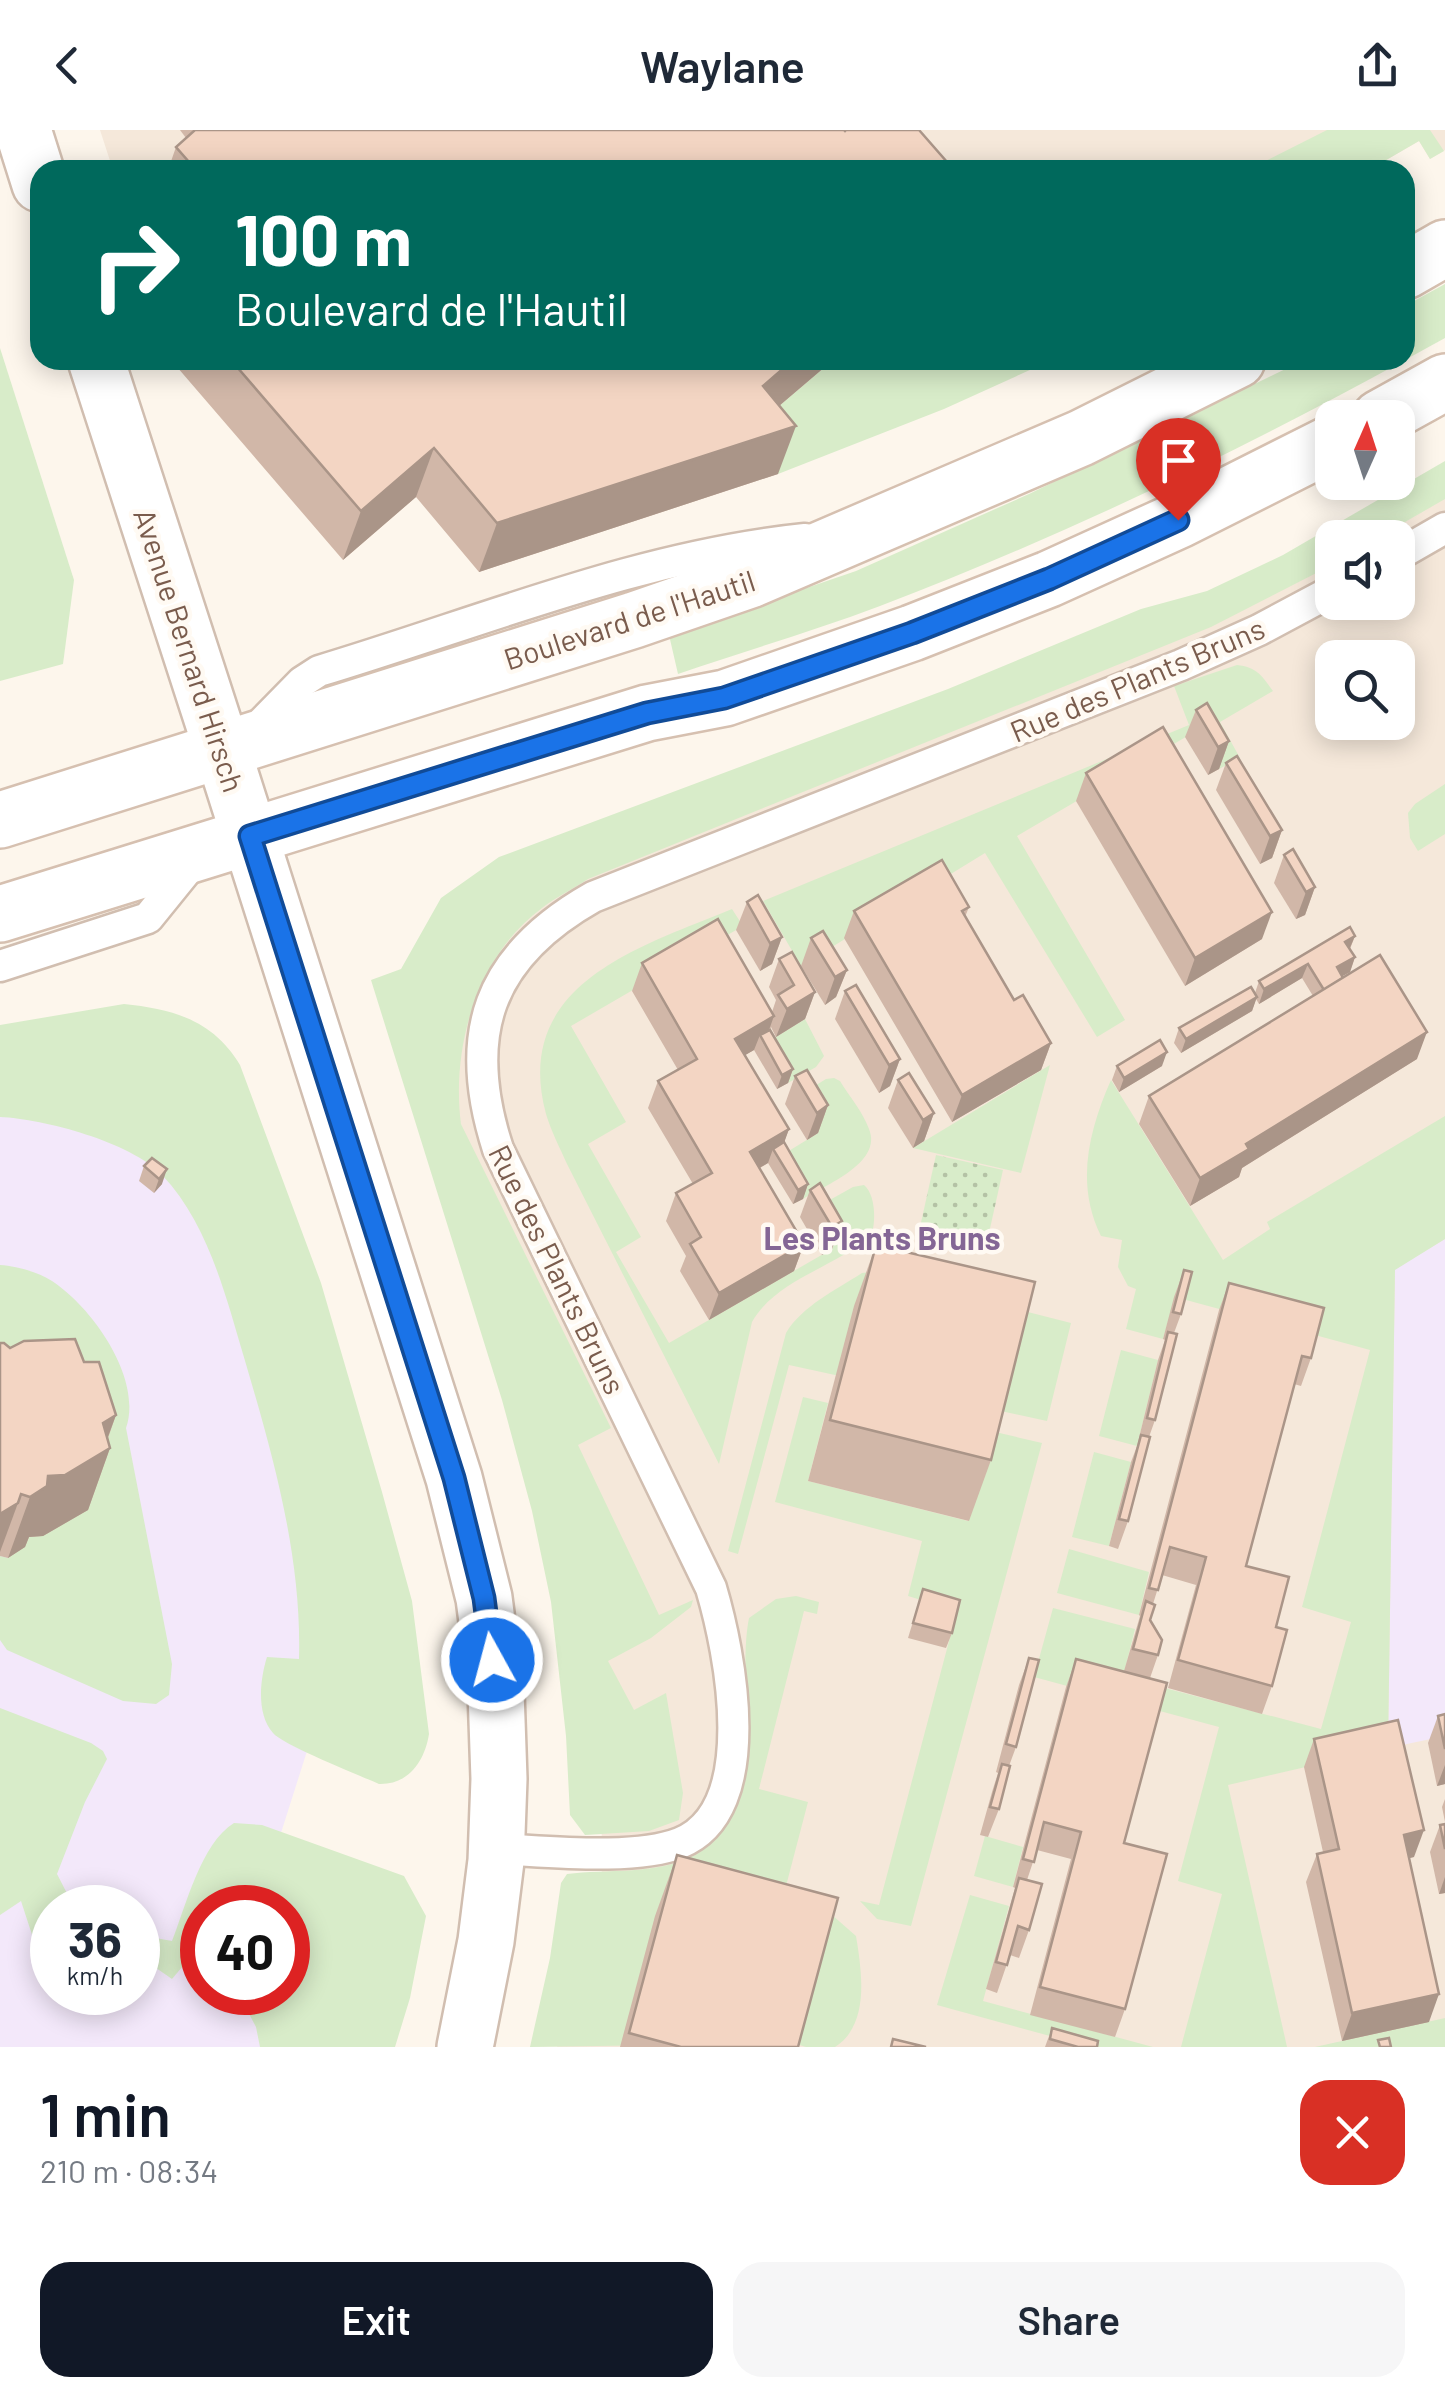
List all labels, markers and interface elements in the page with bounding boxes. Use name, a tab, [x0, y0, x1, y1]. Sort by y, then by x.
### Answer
icon: back	[40, 38, 95, 93]
text: Waylane	[640, 38, 805, 92]
icon: share	[1350, 38, 1405, 93]
text: 100 m	[235, 196, 412, 280]
icon: right	[70, 200, 200, 330]
text: Boulevard de l'Hautil	[235, 281, 628, 335]
north arrow	[1315, 400, 1415, 500]
map controls	[1315, 400, 1415, 740]
pin	[1136, 418, 1221, 521]
icon: arrive	[1151, 433, 1206, 488]
street label: Avenue Bernard Hirsch	[127, 504, 253, 796]
button: sound	[1315, 520, 1415, 620]
street label: Boulevard de l'Hautil	[499, 561, 759, 677]
street label: Rue des Plants Bruns	[1004, 609, 1270, 749]
button: search	[1315, 640, 1415, 740]
street label: Rue des Plants Bruns	[482, 1138, 634, 1400]
district label: Les Plants Bruns	[763, 1218, 1001, 1256]
position arrow	[440, 1608, 544, 1712]
speed limit sign: 40	[180, 1885, 310, 2015]
text: 36	[68, 1908, 122, 1968]
text: km/h	[67, 1960, 123, 1990]
text: 1 min	[40, 2077, 171, 2149]
button: close	[1300, 2080, 1405, 2185]
text: 210 m · 08:34	[40, 2151, 218, 2189]
button: Exit	[40, 2262, 713, 2377]
button: Share	[733, 2262, 1405, 2377]

